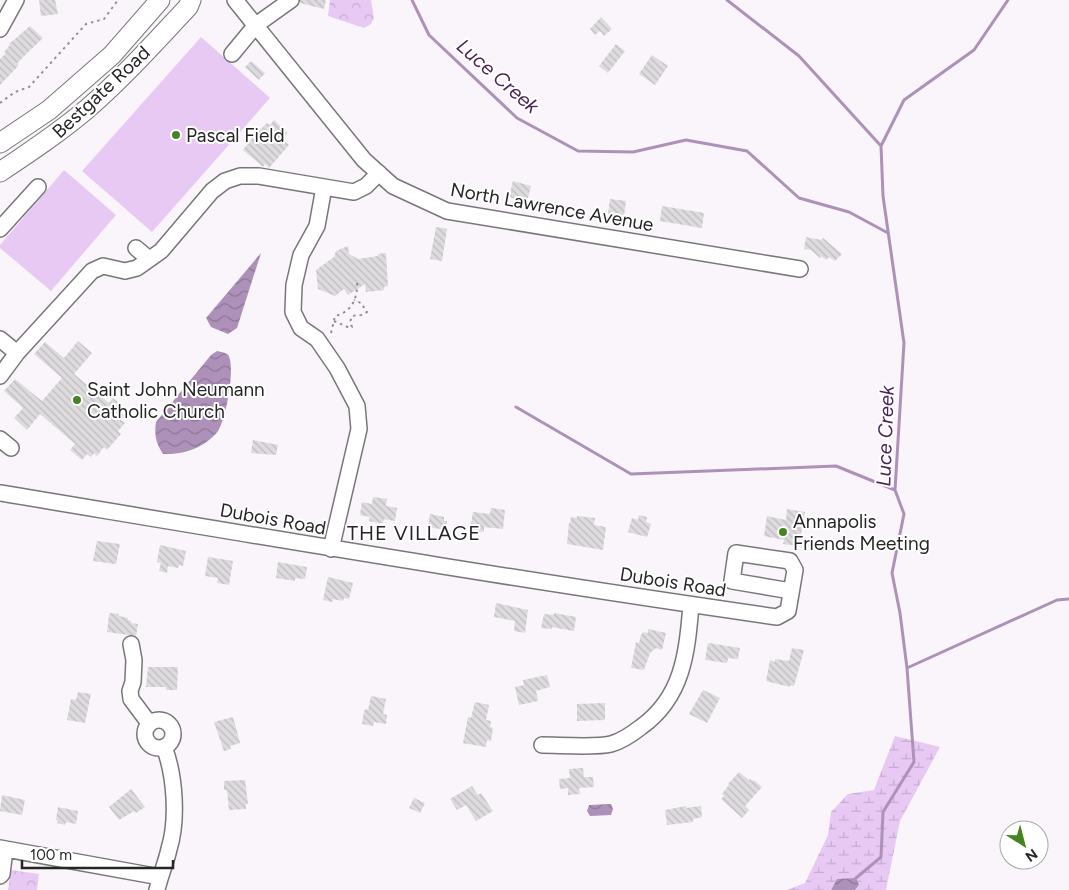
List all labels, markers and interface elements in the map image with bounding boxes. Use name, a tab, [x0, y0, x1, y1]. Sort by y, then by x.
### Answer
water label: Luce Creek	[452, 34, 545, 119]
street label: Bestgate Road	[48, 41, 154, 143]
place label: Pascal Field	[186, 124, 285, 147]
marker: Pascal Field	[170, 129, 182, 141]
street label: North Lawrence Avenue	[449, 178, 655, 236]
place label: Saint John Neumann Catholic Church	[87, 378, 265, 423]
water label: Luce Creek	[871, 384, 899, 487]
marker: Saint John Neumann Catholic Church	[71, 394, 83, 406]
street label: Dubois Road	[218, 498, 328, 540]
place label: Annapolis Friends Meeting	[793, 510, 930, 555]
district label: THE VILLAGE	[347, 521, 481, 545]
marker: Annapolis Friends Meeting	[777, 526, 789, 538]
street label: Dubois Road	[618, 562, 728, 602]
north arrow	[999, 820, 1049, 870]
scale bar	[22, 838, 174, 870]
text: N	[1022, 845, 1041, 865]
text: 100 m	[30, 846, 72, 864]

